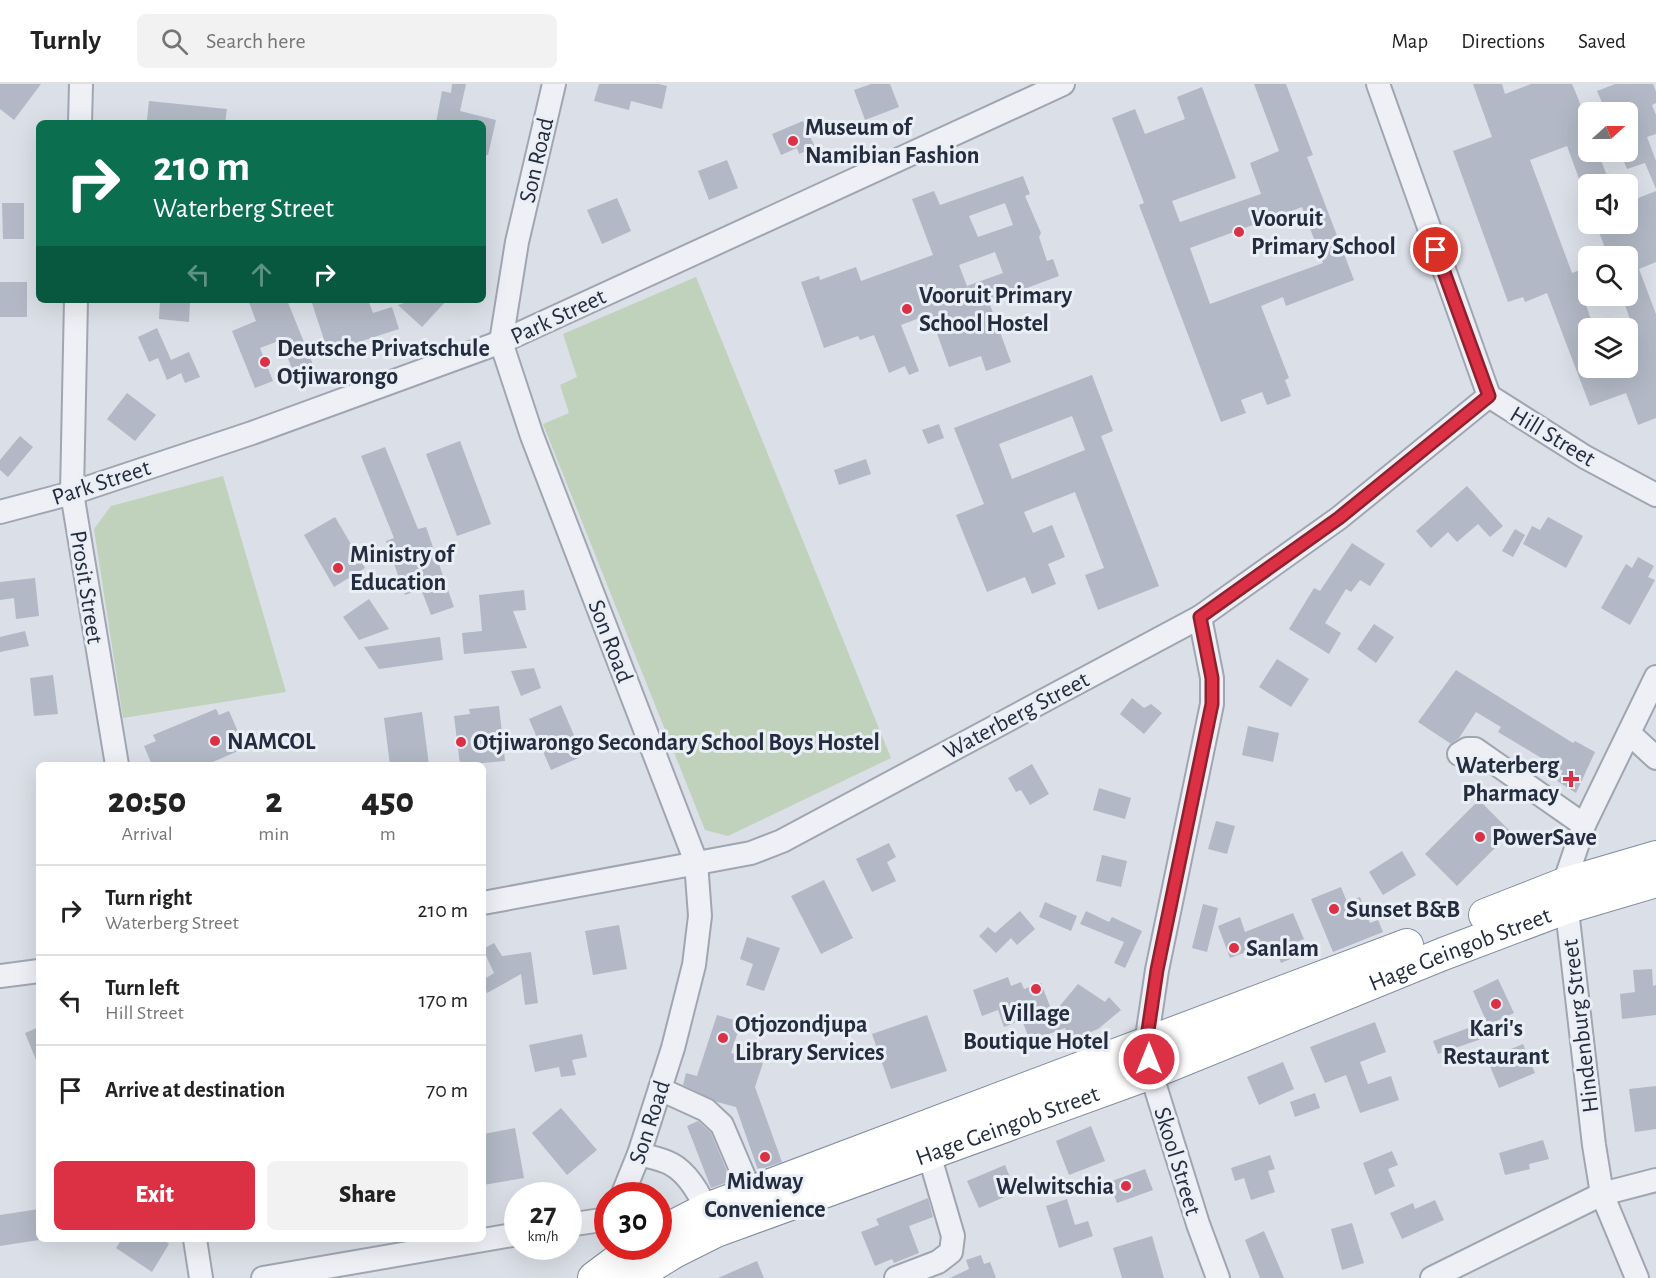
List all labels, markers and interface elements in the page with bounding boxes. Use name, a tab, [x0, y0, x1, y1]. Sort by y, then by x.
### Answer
search box	[137, 14, 557, 68]
icon: search	[158, 25, 191, 58]
text: Turnly	[30, 27, 101, 55]
text: Search here	[206, 30, 306, 52]
text: Map	[1392, 31, 1428, 52]
text: Directions	[1461, 31, 1545, 52]
text: Saved	[1578, 31, 1626, 52]
north arrow	[1578, 102, 1638, 162]
map controls	[1578, 102, 1638, 378]
street label: Son Road	[516, 115, 558, 205]
place label: Museum of Namibian Fashion	[805, 116, 979, 168]
marker: Museum of Namibian Fashion	[786, 134, 800, 148]
icon: right	[54, 144, 132, 222]
text: 210 m	[153, 146, 250, 188]
button: sound	[1578, 174, 1638, 234]
text: Waterberg Street	[153, 195, 334, 222]
place label: Vooruit Primary School	[1251, 207, 1396, 259]
pin	[1410, 224, 1461, 275]
marker: Vooruit Primary School	[1232, 225, 1246, 239]
icon: arrive	[1419, 233, 1452, 266]
button: search	[1578, 246, 1638, 306]
icon: left	[182, 258, 215, 291]
icon: ahead	[245, 258, 278, 291]
icon: right	[308, 258, 341, 291]
street label: Park Street	[507, 284, 610, 349]
place label: Vooruit Primary School Hostel	[919, 284, 1072, 336]
marker: Vooruit Primary School Hostel	[900, 302, 914, 316]
button: layers	[1578, 318, 1638, 378]
place label: Deutsche Privatschule Otjiwarongo	[277, 337, 490, 389]
marker: Deutsche Privatschule Otjiwarongo	[258, 355, 272, 369]
street label: Hill Street	[1506, 402, 1599, 472]
street label: Park Street	[49, 456, 154, 510]
street label: Prosit Street	[65, 529, 107, 646]
place label: Ministry of Education	[350, 543, 456, 595]
marker: Ministry of Education	[331, 561, 345, 575]
street label: Son Road	[583, 597, 637, 686]
street label: Waterberg Street	[940, 667, 1093, 764]
place label: NAMCOL	[227, 730, 316, 754]
place label: Otjiwarongo Secondary School Boys Hostel	[473, 731, 880, 755]
marker: NAMCOL	[208, 734, 222, 748]
marker: Otjiwarongo Secondary School Boys Hostel	[454, 735, 468, 749]
place label: Waterberg Pharmacy	[1456, 754, 1560, 806]
marker: Waterberg Pharmacy	[1564, 772, 1578, 786]
text: 20:50	[108, 783, 186, 819]
text: 2	[265, 783, 282, 819]
text: 450	[361, 783, 414, 819]
text: Arrival	[121, 824, 173, 844]
text: min	[258, 824, 289, 844]
text: m	[380, 824, 396, 844]
place label: PowerSave	[1492, 826, 1597, 850]
marker: PowerSave	[1473, 830, 1487, 844]
text: Turn right	[105, 887, 192, 909]
icon: right	[54, 894, 87, 927]
place label: Sunset B&B	[1346, 898, 1460, 922]
text: 210 m	[418, 899, 468, 921]
marker: Sunset B&B	[1327, 902, 1341, 916]
street label: Hage Geingob Street	[1366, 903, 1555, 996]
text: Waterberg Street	[105, 913, 239, 933]
place label: Sanlam	[1246, 937, 1319, 961]
street label: Hindenburg Street	[1558, 937, 1604, 1114]
marker: Sanlam	[1227, 941, 1241, 955]
text: Turn left	[105, 977, 179, 999]
marker: Village Boutique Hotel	[1029, 982, 1043, 996]
icon: left	[54, 984, 87, 1017]
text: 170 m	[418, 989, 468, 1011]
marker: Kari's Restaurant	[1489, 997, 1503, 1011]
place label: Village Boutique Hotel	[963, 1002, 1109, 1054]
text: Hill Street	[105, 1003, 184, 1023]
place label: Otjozondjupa Library Services	[735, 1013, 885, 1065]
place label: Kari's Restaurant	[1443, 1017, 1549, 1069]
position arrow	[1117, 1027, 1181, 1091]
marker: Otjozondjupa Library Services	[716, 1031, 730, 1045]
icon: arrive	[54, 1074, 87, 1107]
street label: Son Road	[625, 1077, 675, 1167]
text: Arrive at destination	[105, 1079, 285, 1101]
text: 70 m	[426, 1079, 468, 1101]
street label: Hage Geingob Street	[912, 1082, 1103, 1171]
street label: Skool Street	[1149, 1104, 1205, 1218]
marker: Midway Convenience	[758, 1150, 772, 1164]
button: Exit	[54, 1161, 255, 1230]
button: Share	[267, 1161, 468, 1230]
place label: Midway Convenience	[704, 1170, 826, 1222]
place label: Welwitschia	[996, 1175, 1114, 1199]
marker: Welwitschia	[1119, 1179, 1133, 1193]
speed limit sign: 30	[594, 1182, 672, 1260]
text: 27	[529, 1199, 557, 1229]
text: km/h	[528, 1229, 558, 1244]

